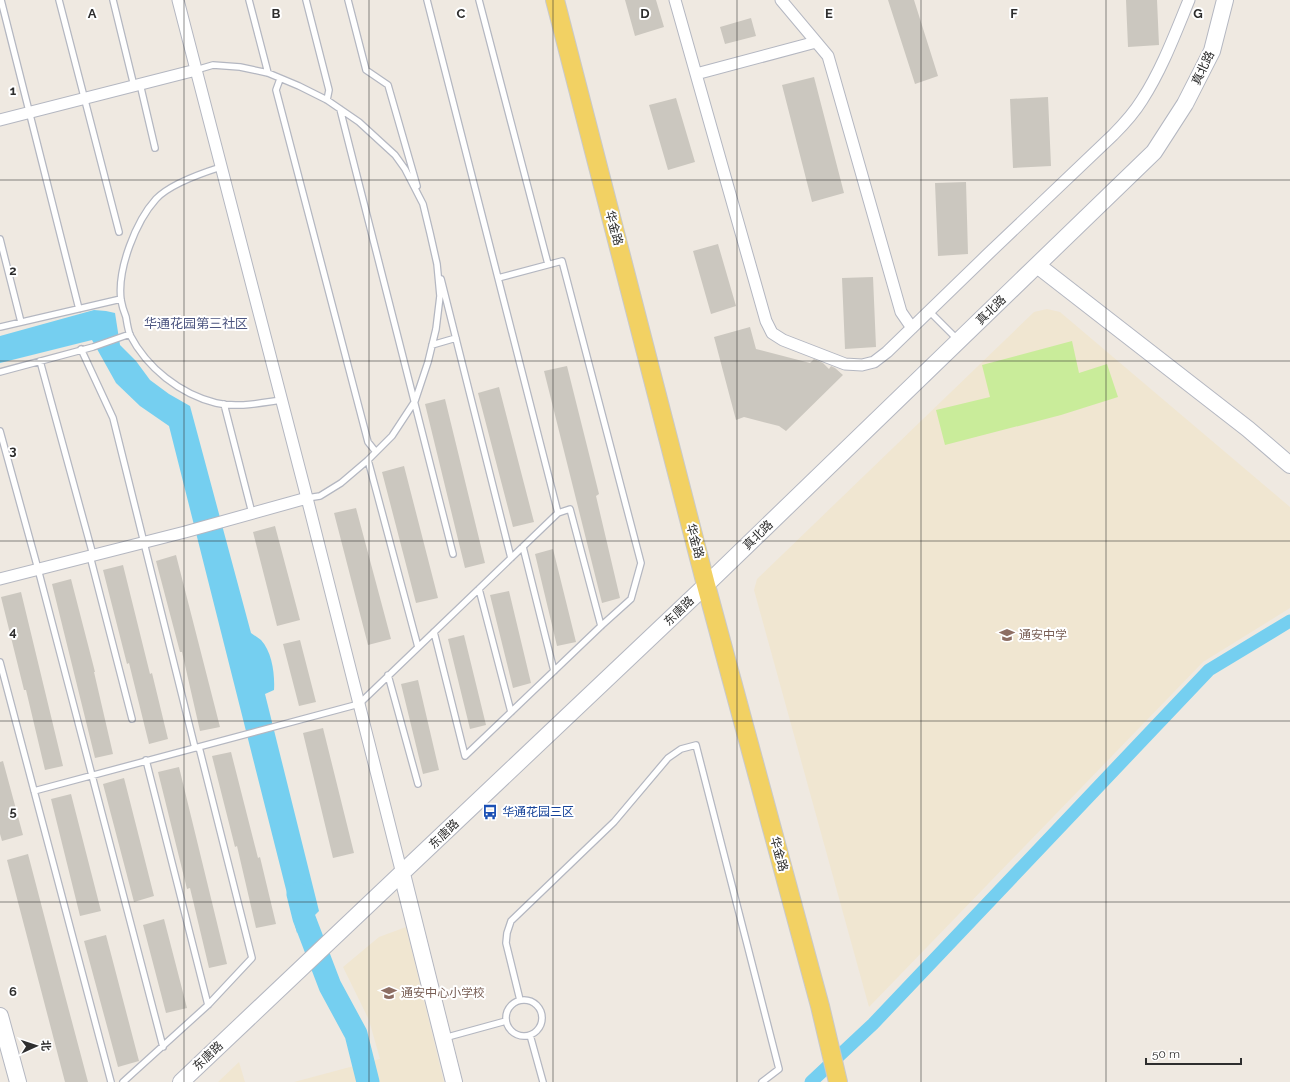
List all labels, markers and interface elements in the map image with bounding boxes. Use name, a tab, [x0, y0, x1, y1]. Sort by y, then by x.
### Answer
text: A	[88, 6, 97, 21]
text: B	[272, 6, 281, 21]
text: C	[457, 6, 466, 21]
text: D	[640, 6, 650, 21]
text: E	[825, 6, 833, 21]
text: F	[1010, 6, 1018, 21]
text: G	[1193, 6, 1203, 21]
street label: 真北路	[1189, 49, 1217, 87]
text: 1	[10, 83, 17, 98]
street label: 华金路	[603, 209, 625, 247]
text: 2	[9, 263, 17, 278]
street label: 真北路	[973, 292, 1009, 328]
district label: 华通花园第三社区	[144, 316, 248, 331]
text: 3	[9, 443, 17, 458]
street label: 真北路	[740, 517, 776, 553]
street label: 华金路	[684, 522, 706, 560]
street label: 东唐路	[661, 593, 697, 629]
text: 4	[9, 624, 17, 639]
school or university icon: 通安中学	[998, 626, 1016, 644]
place label: 通安中学	[1019, 628, 1067, 642]
bus stop icon: 华通花园三区	[481, 803, 499, 821]
text: 5	[9, 804, 17, 819]
place label: 华通花园三区	[502, 805, 574, 819]
street label: 东唐路	[426, 816, 462, 852]
street label: 华金路	[768, 835, 790, 873]
text: 6	[9, 984, 17, 999]
school or university icon: 通安中心小学校	[380, 984, 398, 1002]
place label: 通安中心小学校	[401, 986, 485, 1000]
north arrow	[16, 1026, 56, 1066]
street label: 东唐路	[190, 1039, 226, 1073]
text: 北	[39, 1040, 52, 1051]
scale bar	[1146, 1040, 1241, 1066]
text: 50 m	[1152, 1047, 1180, 1061]

